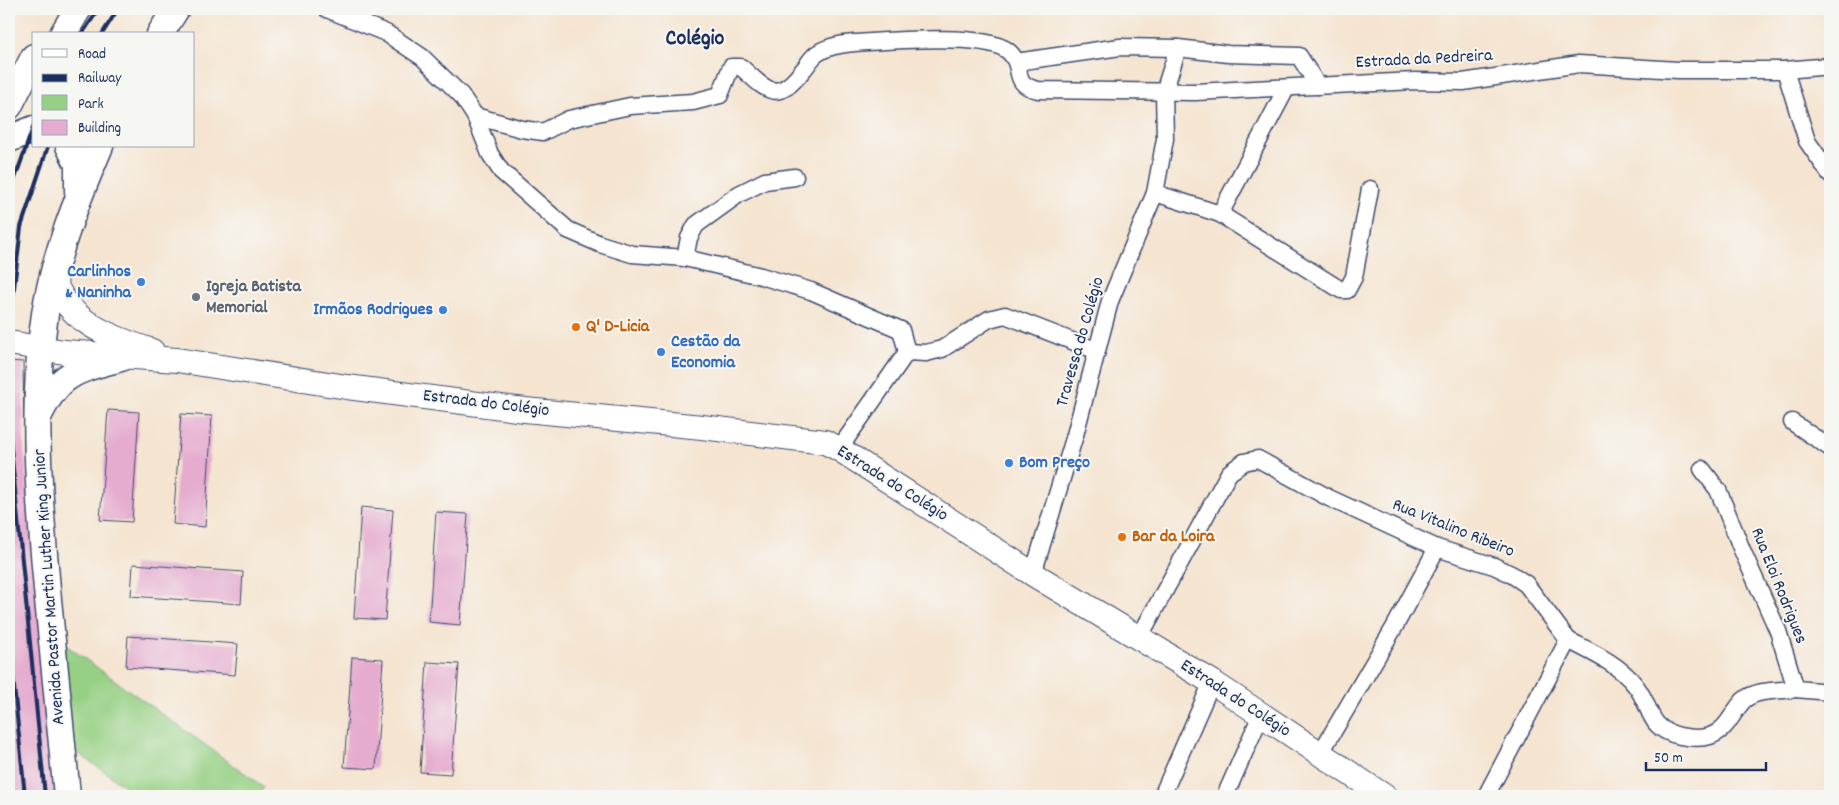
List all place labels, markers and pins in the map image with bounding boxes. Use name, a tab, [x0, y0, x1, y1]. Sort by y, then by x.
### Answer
place label: Carlinhos & Naninha	[65, 260, 132, 306]
place label: Igreja Batista Memorial	[206, 275, 301, 321]
marker: Carlinhos & Naninha	[135, 276, 147, 288]
marker: Igreja Batista Memorial	[190, 291, 202, 303]
place label: Irmãos Rodrigues	[313, 298, 433, 323]
marker: Irmãos Rodrigues	[437, 304, 449, 316]
place label: Q' D-Licia	[586, 315, 650, 340]
marker: Q' D-Licia	[570, 321, 582, 333]
place label: Cestão da Economia	[671, 330, 741, 376]
marker: Cestão da Economia	[655, 346, 667, 358]
place label: Bom Preço	[1019, 451, 1090, 476]
marker: Bom Preço	[1003, 457, 1015, 469]
place label: Bar da Loira	[1132, 525, 1215, 550]
marker: Bar da Loira	[1116, 531, 1128, 543]

